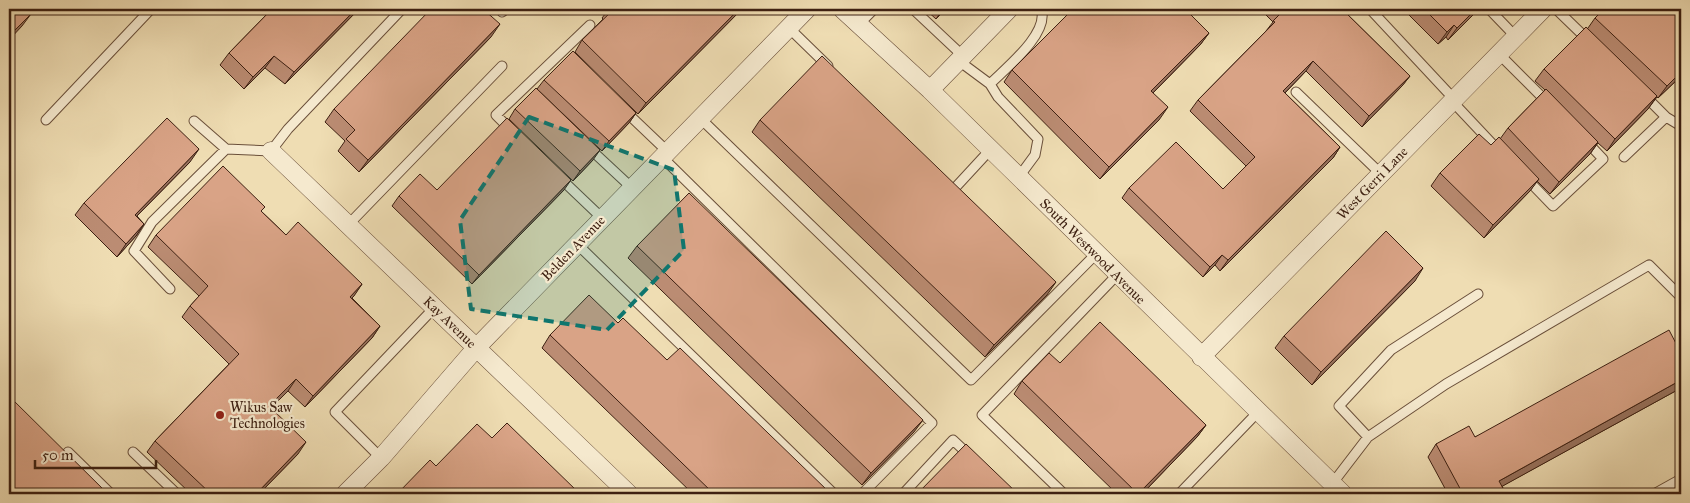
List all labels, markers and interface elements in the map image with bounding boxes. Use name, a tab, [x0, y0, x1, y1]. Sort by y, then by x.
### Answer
street label: West Gerri Lane	[1333, 143, 1411, 223]
street label: South Westwood Avenue	[1036, 195, 1149, 308]
street label: Belden Avenue	[538, 212, 609, 285]
street label: Kay Avenue	[420, 293, 480, 352]
place label: Wikus Saw Technologies	[230, 399, 305, 432]
marker: Wikus Saw Technologies	[214, 409, 226, 421]
scale bar	[35, 438, 156, 470]
text: 50 m	[42, 446, 74, 464]

